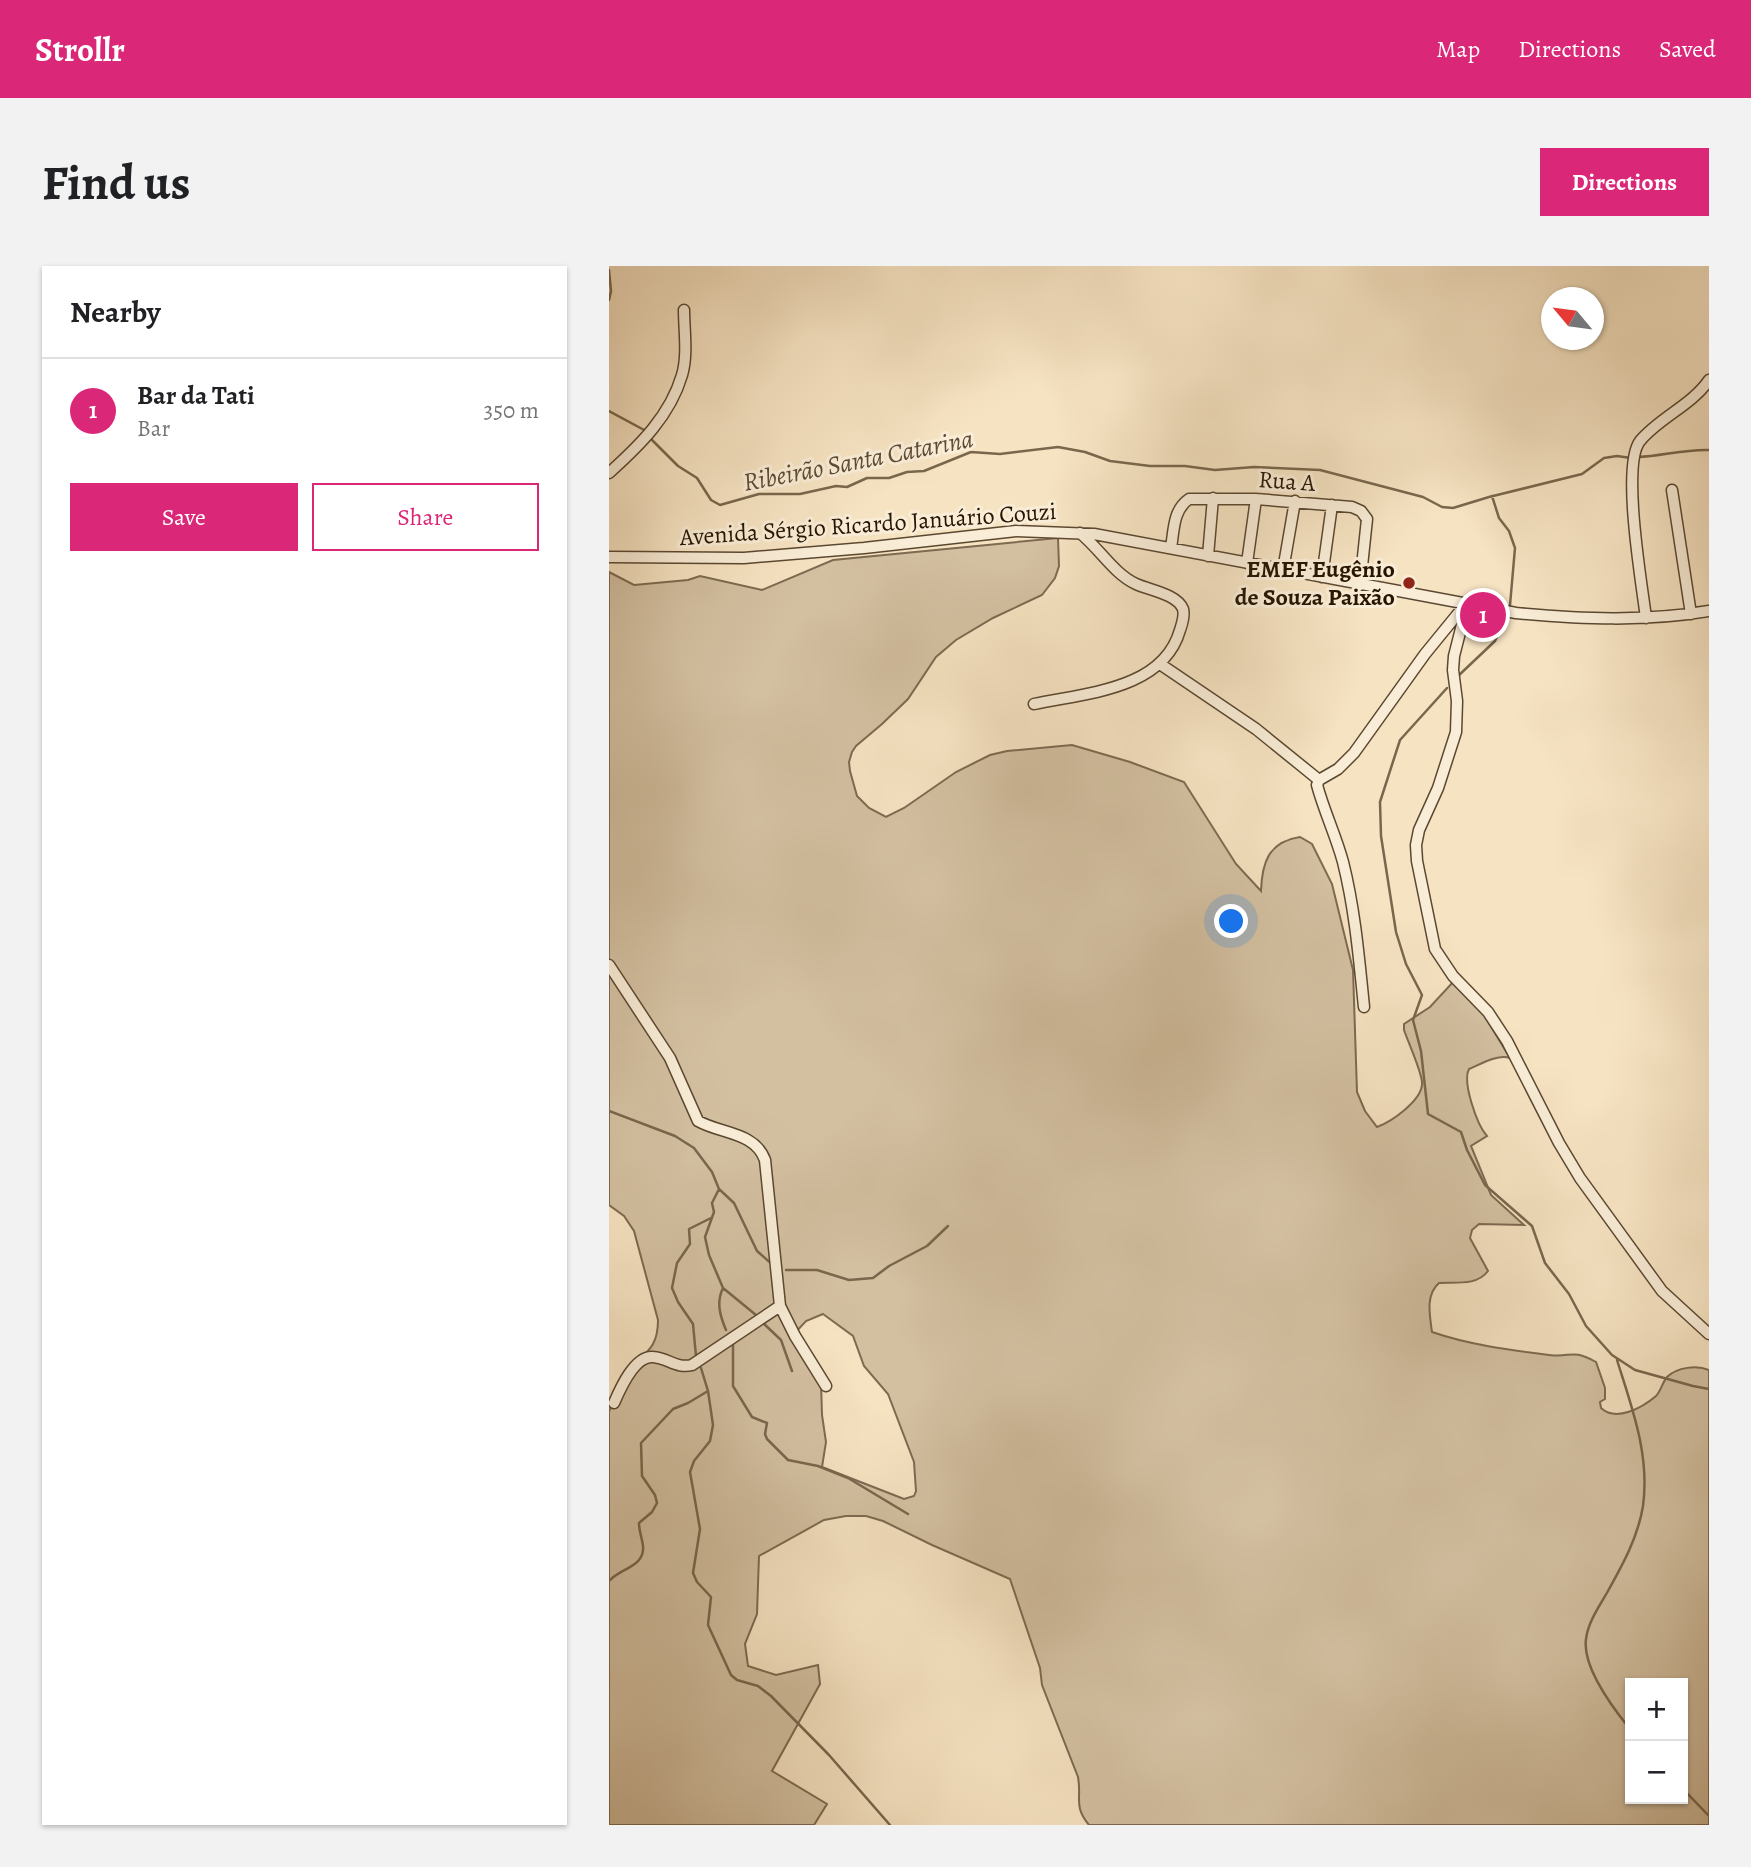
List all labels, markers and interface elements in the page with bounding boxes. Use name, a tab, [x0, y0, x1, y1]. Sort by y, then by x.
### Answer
text: Strollr	[35, 27, 125, 72]
text: Map	[1436, 33, 1480, 65]
text: Directions	[1518, 33, 1621, 65]
text: Saved	[1659, 33, 1716, 65]
button: Directions	[1540, 148, 1709, 216]
text: Find us	[42, 149, 190, 216]
north arrow	[1541, 287, 1604, 350]
text: Nearby	[70, 292, 161, 332]
text: Bar da Tati	[137, 378, 255, 413]
text: 1	[89, 395, 97, 426]
text: 350 m	[484, 395, 539, 426]
text: Bar	[137, 413, 170, 444]
water label: Ribeirão Santa Catarina	[740, 421, 976, 500]
street label: Rua A	[1258, 463, 1317, 499]
button: Save	[70, 483, 298, 551]
button: Share	[312, 483, 539, 551]
street label: Avenida Sérgio Ricardo Januário Couzi	[678, 495, 1057, 553]
place label: EMEF Eugênio de Souza Paixão	[1235, 553, 1395, 613]
marker: EMEF Eugênio de Souza Paixão	[1401, 575, 1417, 591]
pin: 1	[1460, 589, 1506, 641]
your location	[1214, 904, 1248, 938]
map controls	[1625, 1678, 1688, 1804]
button: +	[1625, 1678, 1688, 1741]
button: −	[1625, 1741, 1688, 1804]

